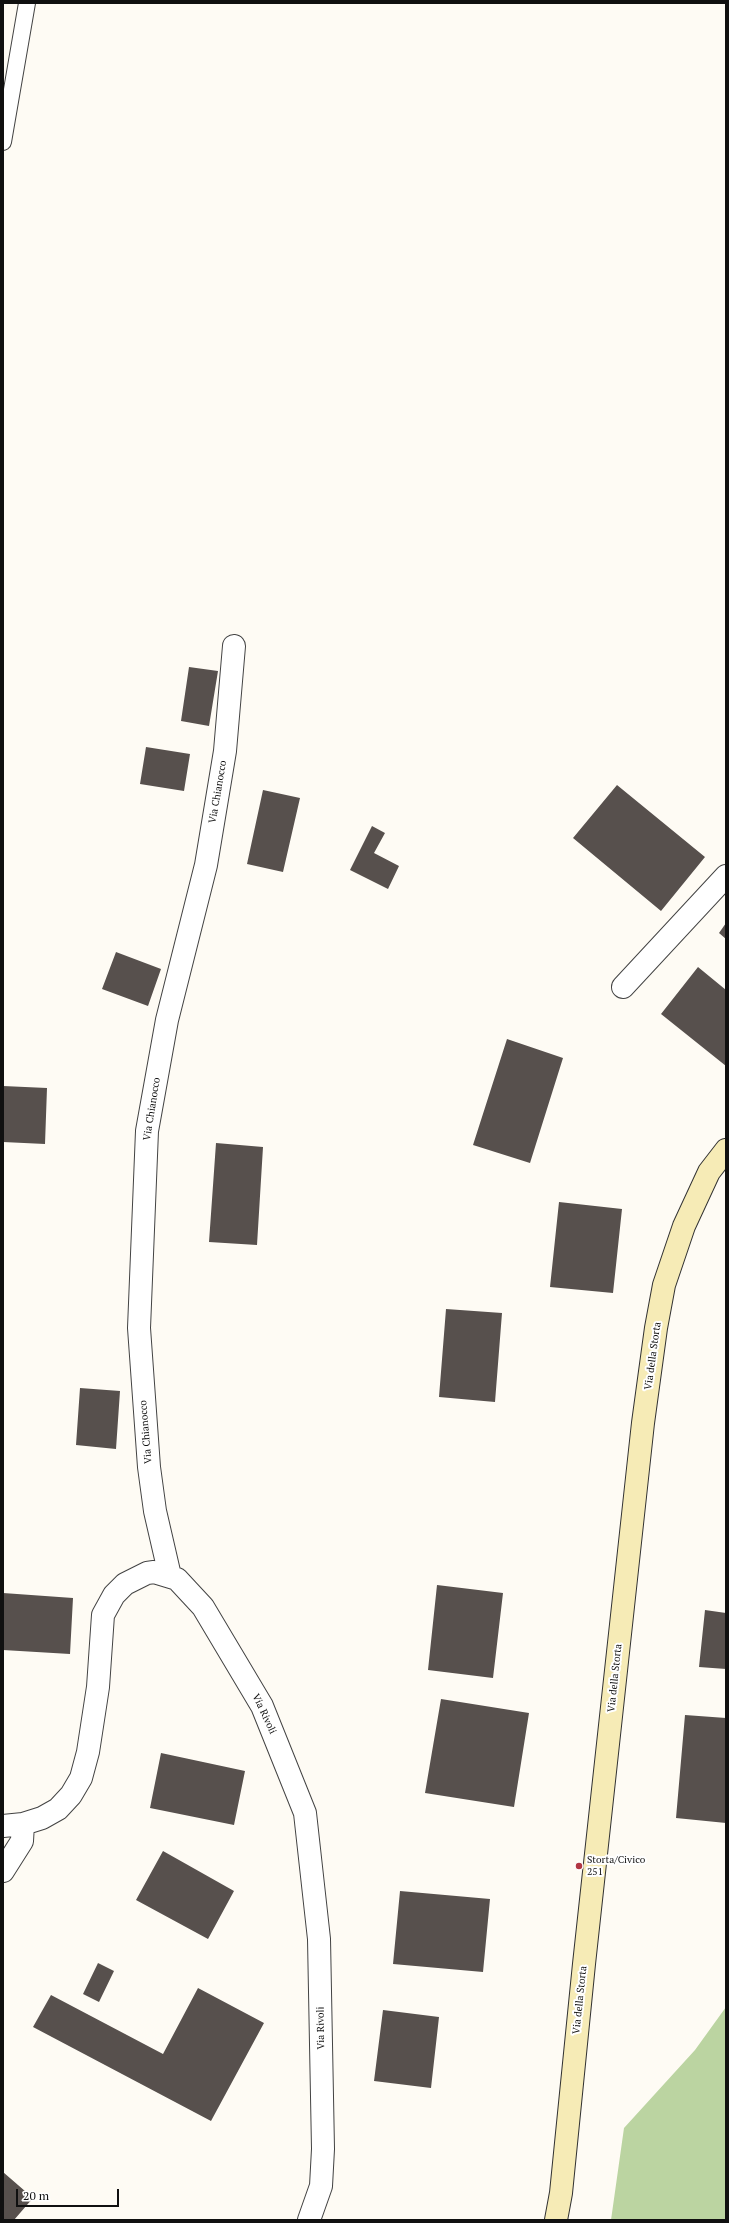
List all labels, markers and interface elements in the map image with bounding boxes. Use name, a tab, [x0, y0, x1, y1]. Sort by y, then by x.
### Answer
street label: Via Chianocco	[207, 760, 229, 824]
street label: Via Chianocco	[141, 1077, 163, 1141]
street label: Via della Storta	[642, 1321, 664, 1391]
street label: Via Chianocco	[137, 1400, 155, 1464]
street label: Via della Storta	[605, 1643, 625, 1713]
street label: Via Rivoli	[249, 1692, 279, 1736]
place label: Storta/Civico 251	[587, 1854, 645, 1878]
marker: Storta/Civico 251	[574, 1861, 584, 1871]
street label: Via della Storta	[570, 1965, 590, 2035]
street label: Via Rivoli	[315, 2006, 327, 2050]
scale bar	[18, 2181, 121, 2207]
text: 20 m	[23, 2188, 49, 2203]

